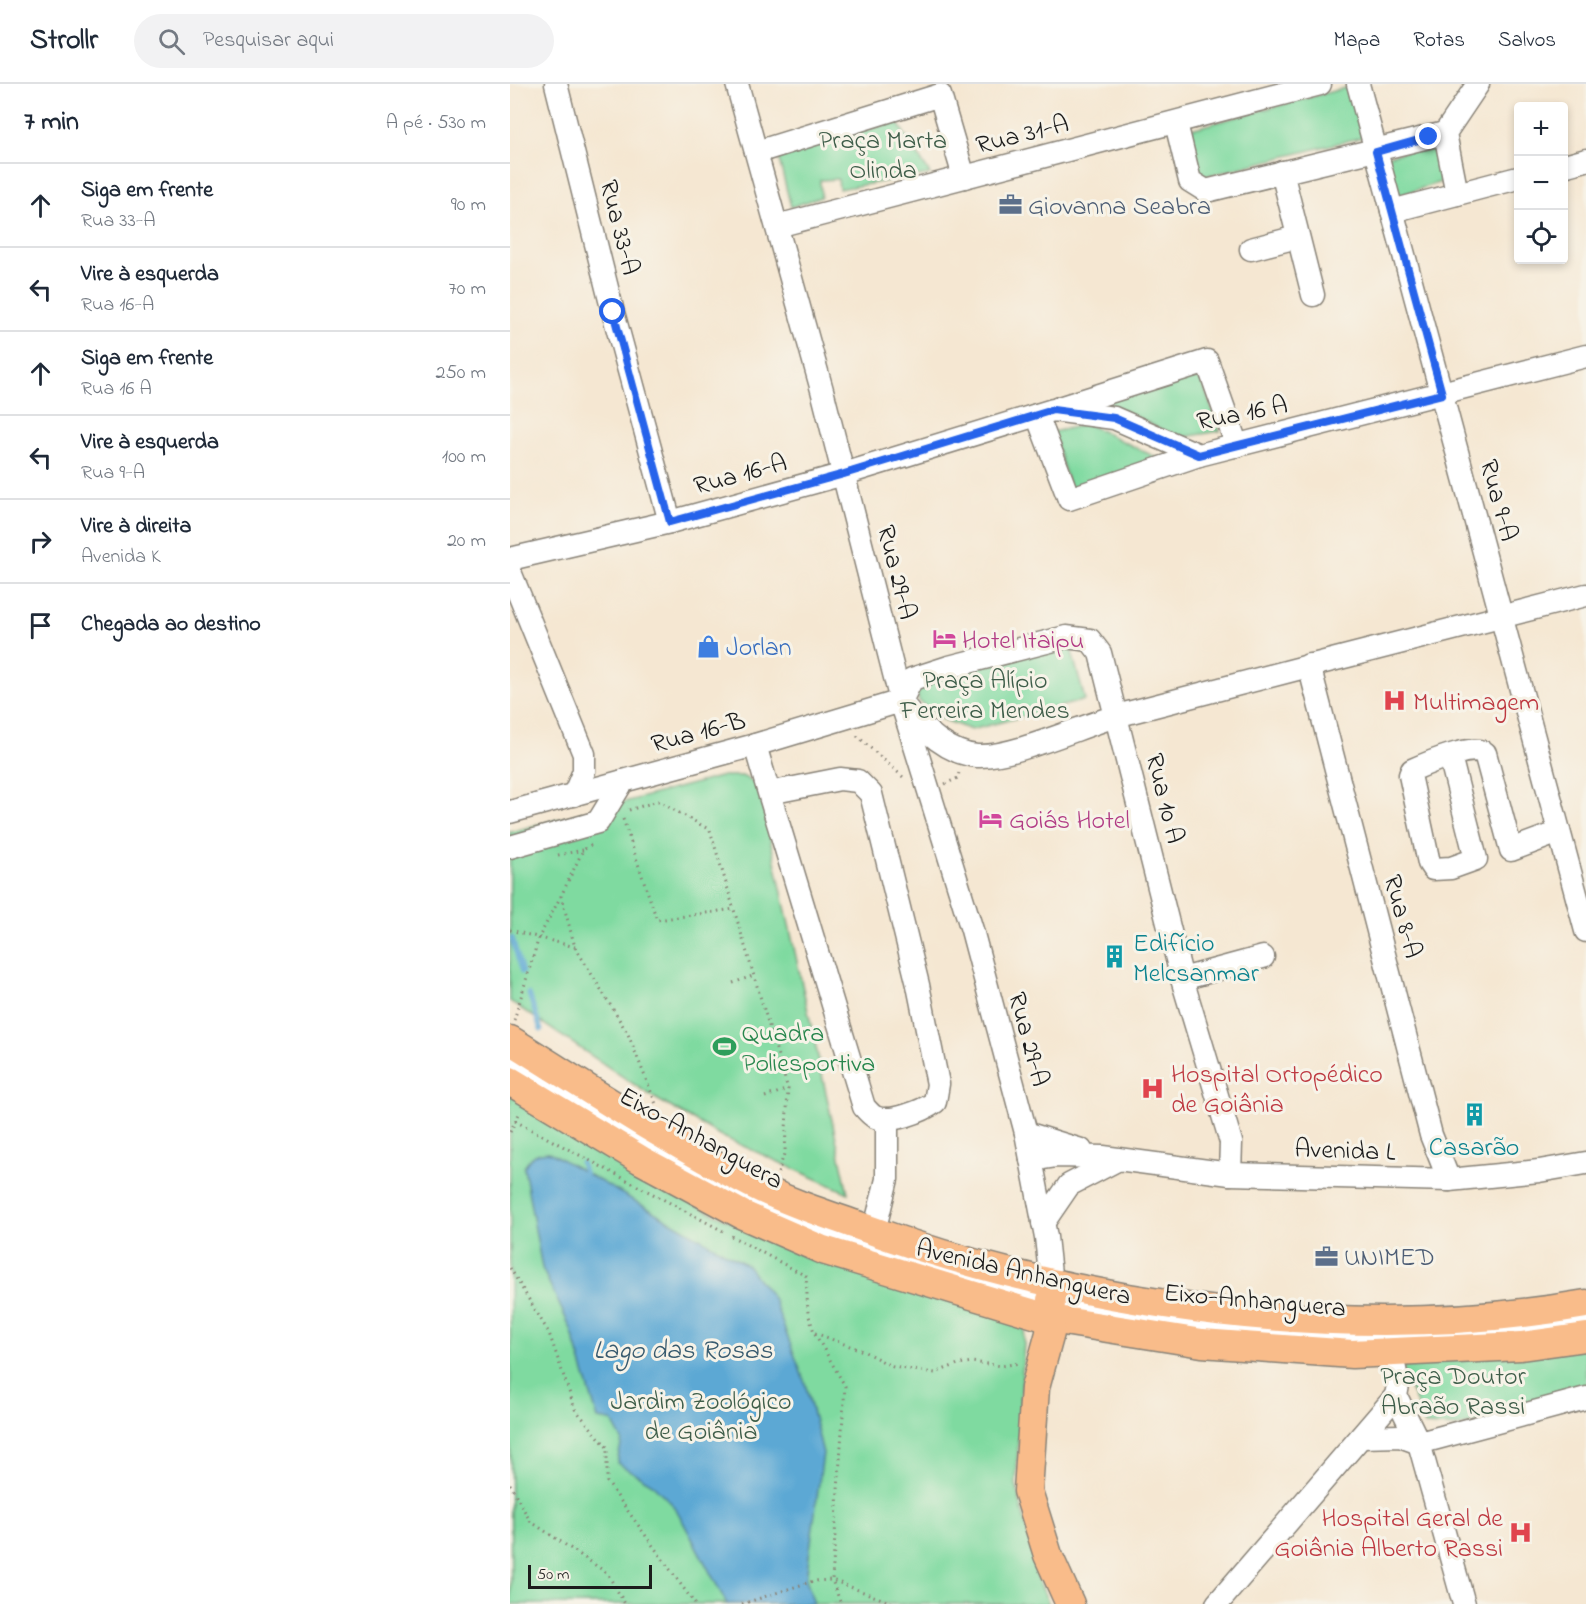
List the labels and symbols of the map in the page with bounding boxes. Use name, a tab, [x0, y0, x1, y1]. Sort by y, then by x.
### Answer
street label: Rua 31-A	[972, 106, 1073, 166]
park label: Praça Marta Olinda	[819, 123, 947, 191]
route end	[1415, 123, 1441, 149]
street label: Rua 33-A	[588, 176, 648, 279]
place label: Giovanna Seabra	[1028, 189, 1211, 227]
office icon: Giovanna Seabra	[997, 192, 1023, 218]
route start	[599, 298, 625, 324]
street label: Rua 16 A	[1194, 388, 1291, 442]
street label: Rua 16-A	[690, 445, 792, 507]
street label: Rua 9-A	[1468, 456, 1526, 546]
street label: Rua 29-A	[865, 521, 925, 624]
place label: Hotel Itaipu	[962, 623, 1084, 661]
hotel icon: Hotel Itaipu	[931, 626, 957, 652]
place label: Jorlan	[726, 630, 792, 668]
shop icon: Jorlan	[695, 633, 721, 659]
park label: Praça Alípio Ferreira Mendes	[899, 663, 1070, 731]
place label: Multimagem	[1413, 685, 1539, 723]
hospital icon: Multimagem	[1382, 688, 1408, 714]
street label: Rua 16-B	[647, 703, 750, 765]
street label: Rua 10 A	[1134, 750, 1193, 848]
place label: Goiás Hotel	[1009, 803, 1130, 841]
hotel icon: Goiás Hotel	[978, 806, 1004, 832]
street label: Rua 8-A	[1372, 871, 1430, 963]
place label: Edifício Melcsanmar	[1133, 926, 1260, 994]
building icon: Edifício Melcsanmar	[1102, 944, 1128, 970]
street label: Rua 29-A	[996, 988, 1058, 1091]
place label: Quadra Poliesportiva	[742, 1016, 875, 1084]
sports icon: Quadra Poliesportiva	[711, 1034, 737, 1060]
place label: Hospital Ortopédico de Goiânia	[1171, 1057, 1383, 1125]
hospital icon: Hospital Ortopédico de Goiânia	[1140, 1075, 1166, 1101]
street label: Eixo-Anhanguera	[611, 1079, 790, 1201]
building icon: Casarão	[1461, 1102, 1487, 1128]
place label: Casarão	[1429, 1130, 1519, 1168]
street label: Avenida L	[1294, 1131, 1396, 1173]
street label: Avenida Anhanguera	[912, 1231, 1134, 1317]
place label: UNIMED	[1344, 1240, 1435, 1278]
office icon: UNIMED	[1313, 1243, 1339, 1269]
street label: Eixo-Anhanguera	[1162, 1275, 1347, 1329]
water label: Lago das Rosas	[594, 1332, 773, 1372]
park label: Praça Doutor Abraão Rassi	[1380, 1359, 1527, 1427]
park label: Jardim Zoológico de Goiânia	[610, 1384, 792, 1452]
place label: Hospital Geral de Goiânia Alberto Rassi	[1274, 1501, 1503, 1569]
hospital icon: Hospital Geral de Goiânia Alberto Rassi	[1508, 1519, 1534, 1545]
scale bar	[528, 1562, 652, 1590]

